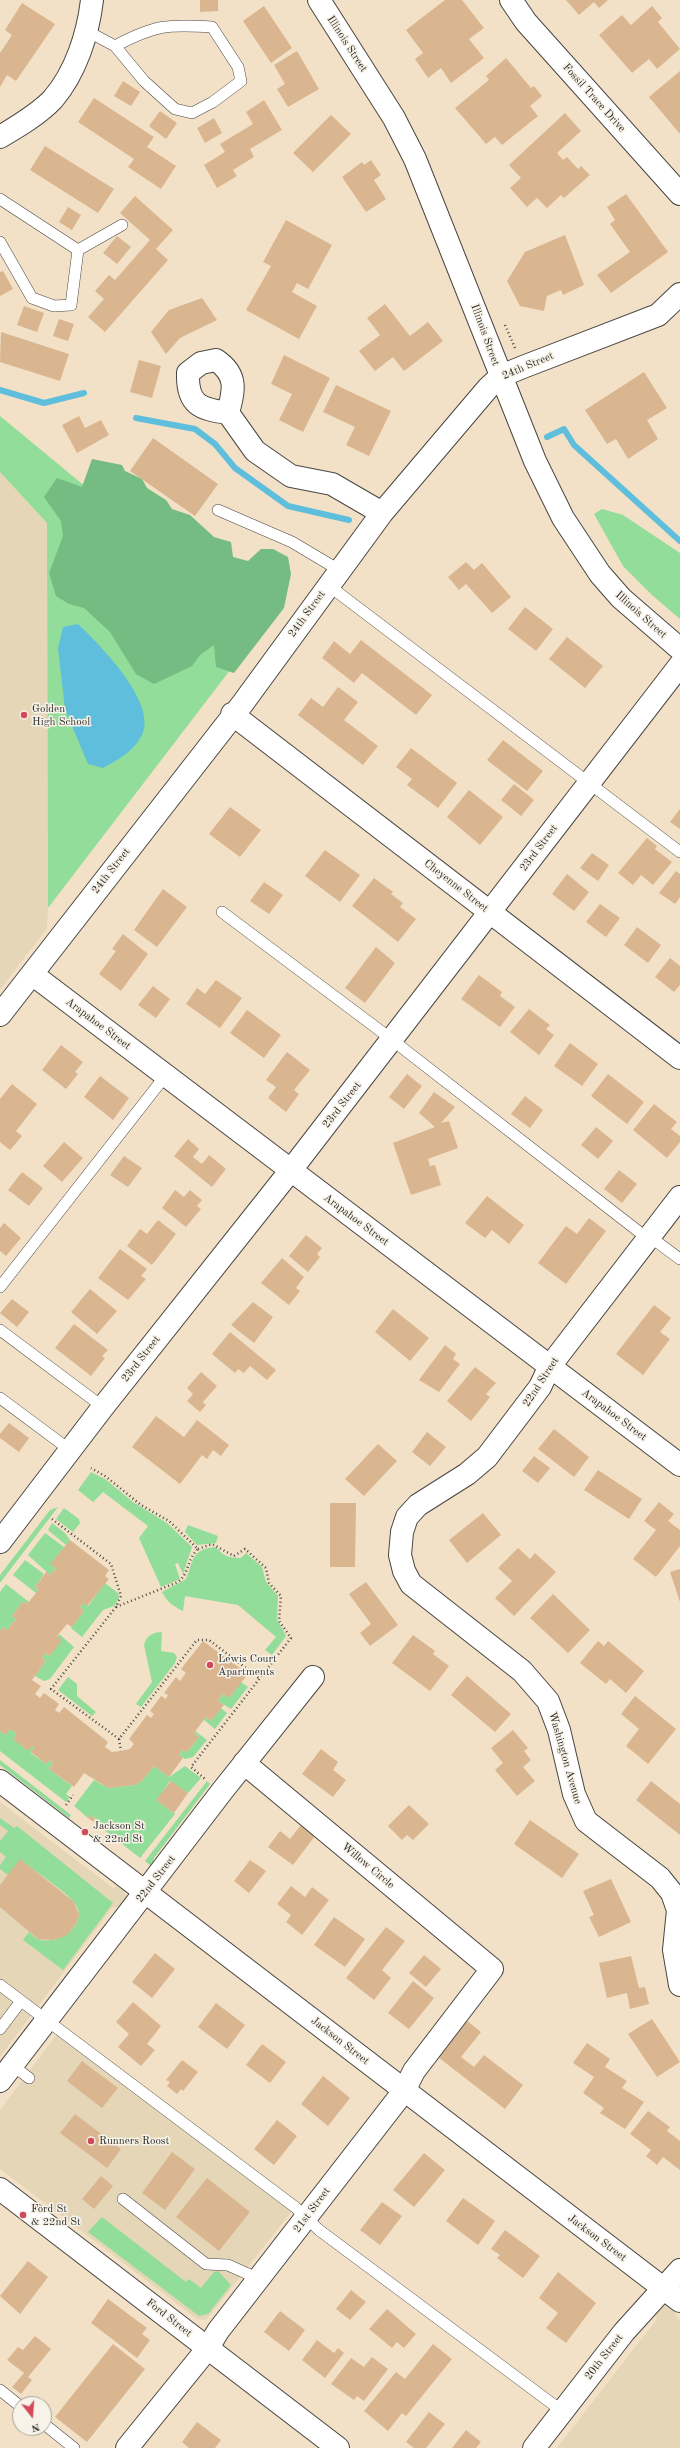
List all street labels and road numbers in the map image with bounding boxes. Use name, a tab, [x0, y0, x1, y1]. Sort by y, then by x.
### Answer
street label: Illinois Street	[324, 13, 370, 75]
street label: Fossil Trace Drive	[560, 61, 628, 135]
street label: Illinois Street	[468, 302, 502, 368]
street label: 24th Street	[500, 349, 556, 383]
street label: 24th Street	[286, 588, 328, 640]
street label: Illinois Street	[613, 588, 669, 642]
street label: 23rd Street	[517, 822, 561, 874]
street label: 24th Street	[89, 845, 133, 897]
street label: Cheyenne Street	[421, 857, 491, 915]
street label: Arapahoe Street	[63, 995, 133, 1053]
street label: 23rd Street	[320, 1079, 364, 1131]
street label: Arapahoe Street	[321, 1191, 391, 1249]
street label: 23rd Street	[119, 1333, 163, 1385]
street label: 22nd Street	[520, 1355, 562, 1409]
street label: Arapahoe Street	[579, 1386, 649, 1444]
street label: Washington Avenue	[546, 1710, 584, 1806]
street label: Willow Circle	[339, 1840, 397, 1892]
street label: 22nd Street	[133, 1853, 179, 1905]
street label: Jackson Street	[308, 2014, 372, 2068]
street label: 21st Street	[291, 2185, 333, 2235]
street label: Jackson Street	[565, 2212, 629, 2264]
street label: Ford Street	[143, 2296, 195, 2340]
street label: 20th Street	[582, 2331, 626, 2383]

